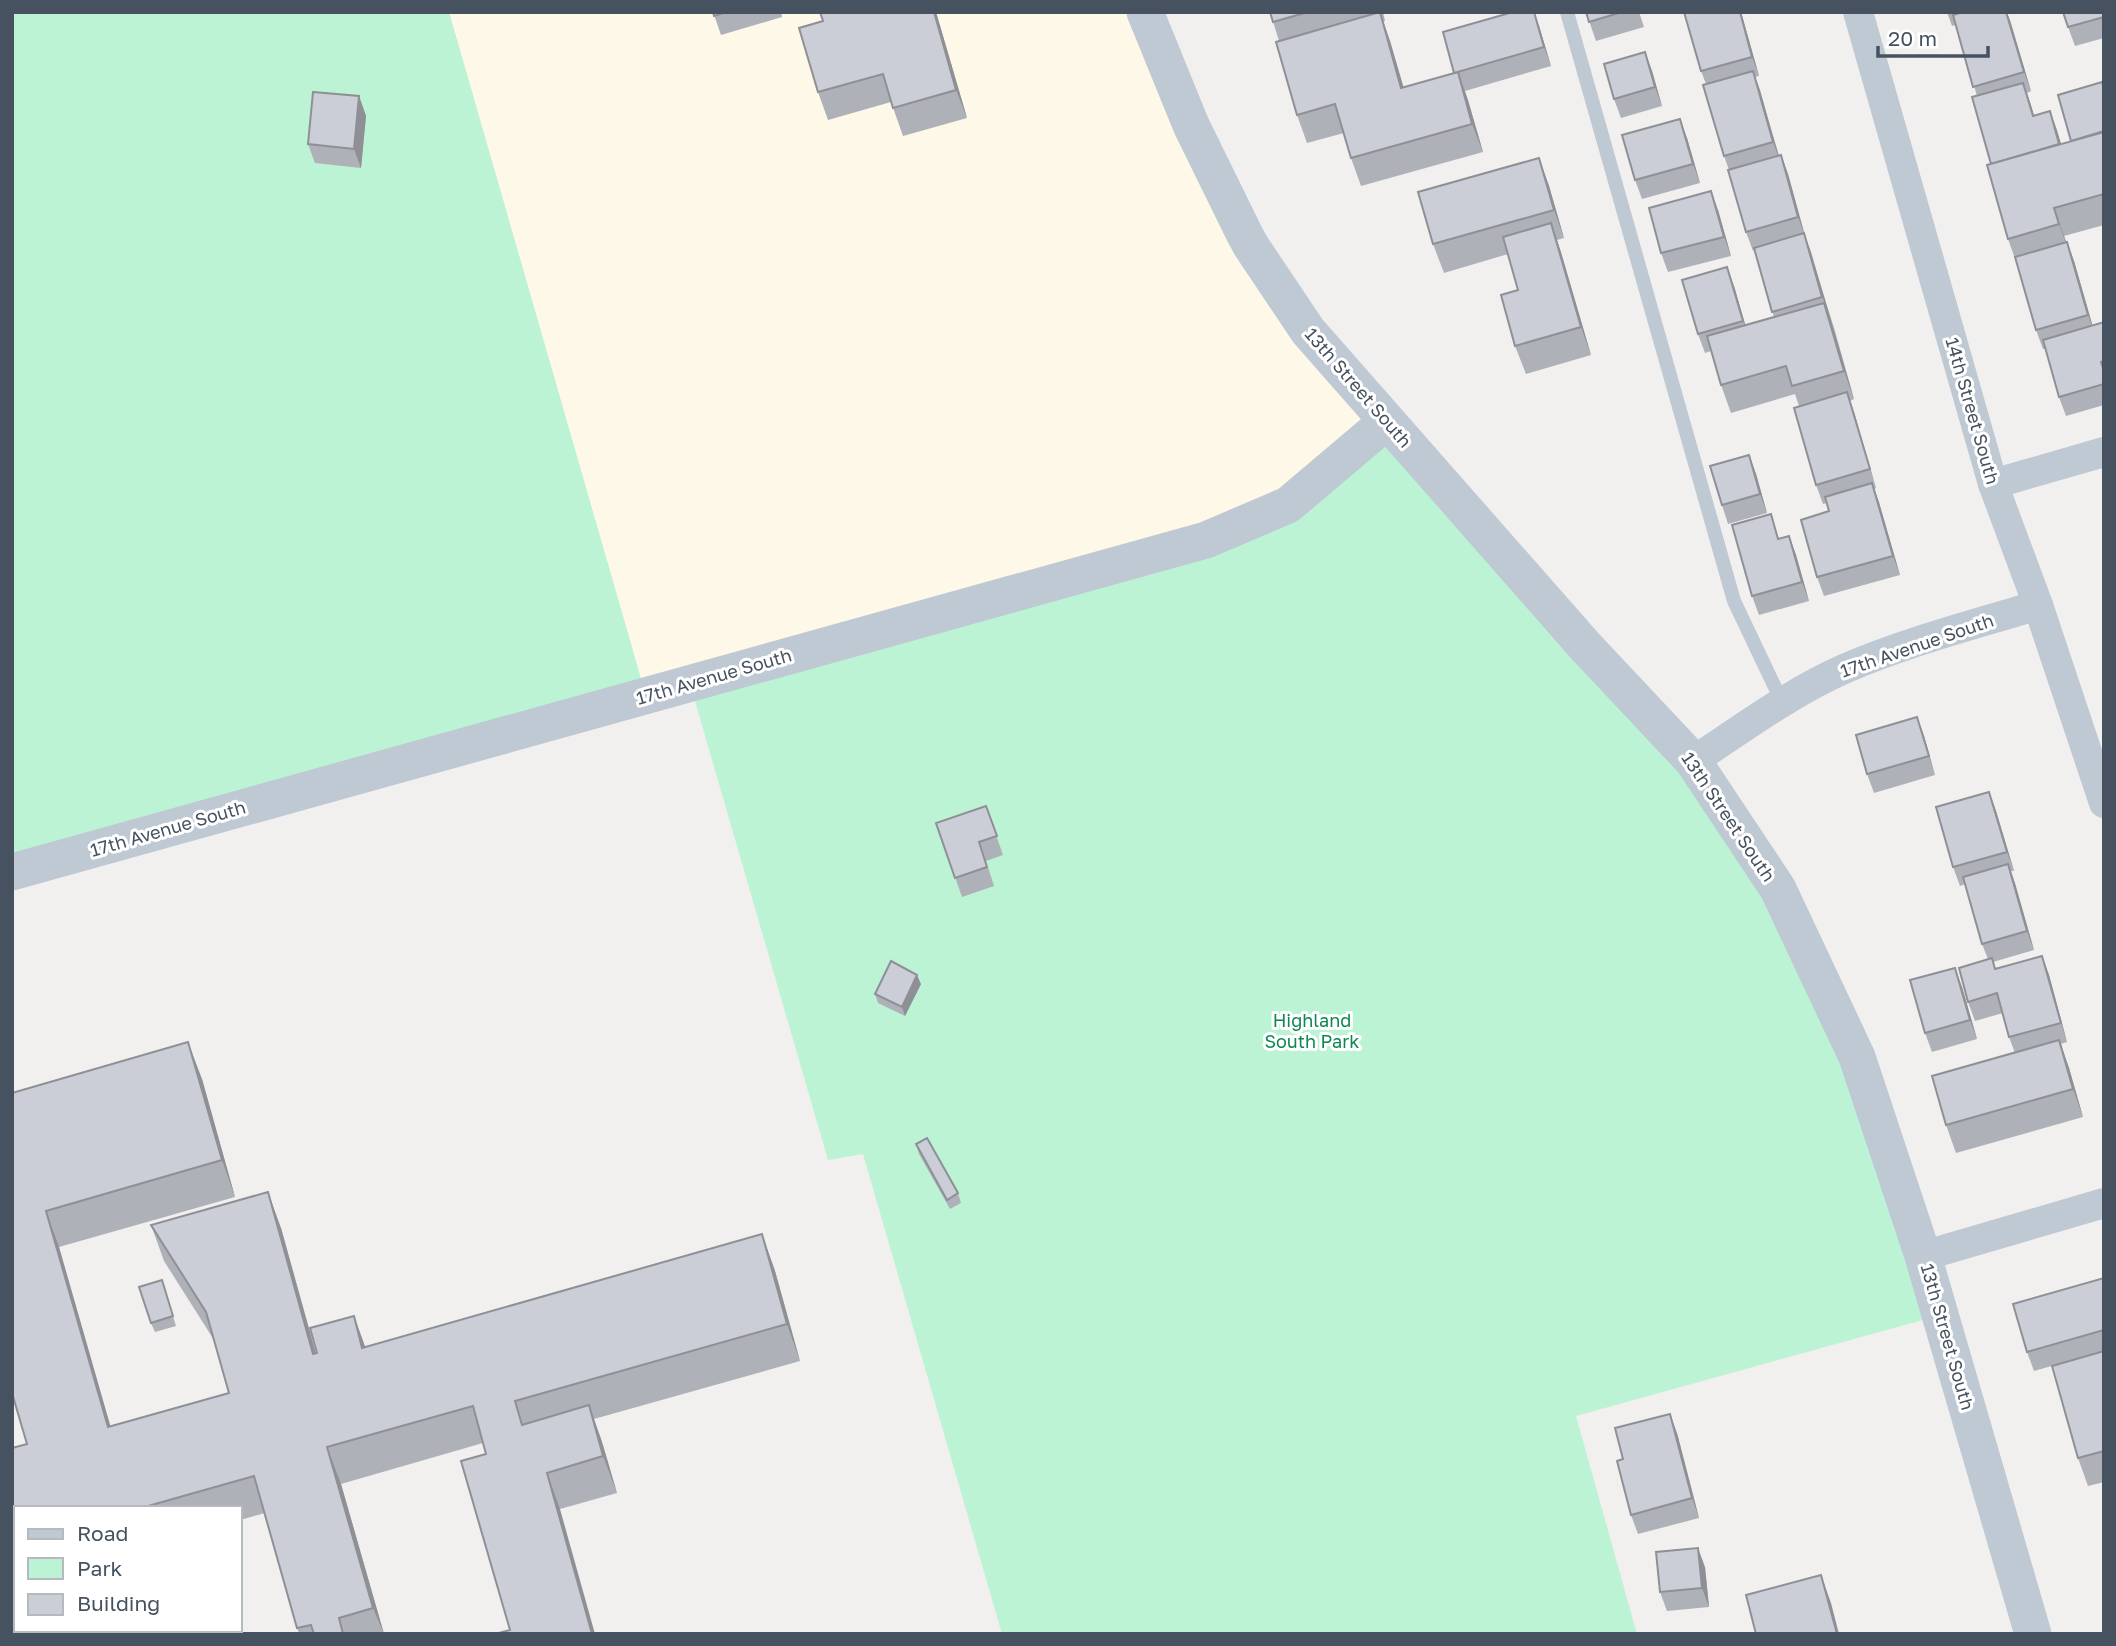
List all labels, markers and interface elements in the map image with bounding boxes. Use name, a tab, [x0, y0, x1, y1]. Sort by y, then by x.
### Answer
scale bar	[1878, 14, 1988, 58]
text: 20 m	[1888, 25, 1937, 51]
street label: 13th Street South	[1301, 323, 1417, 452]
street label: 14th Street South	[1941, 335, 2004, 487]
street label: 17th Avenue South	[1837, 609, 1996, 682]
street label: 17th Avenue South	[634, 643, 794, 709]
street label: 13th Street South	[1677, 748, 1780, 885]
street label: 17th Avenue South	[88, 795, 248, 861]
park label: Highland South Park	[1265, 1009, 1359, 1052]
street label: 13th Street South	[1917, 1261, 1979, 1412]
legend	[14, 1506, 242, 1632]
text: Road	[77, 1520, 128, 1546]
text: Park	[77, 1555, 123, 1581]
text: Building	[77, 1590, 160, 1616]

